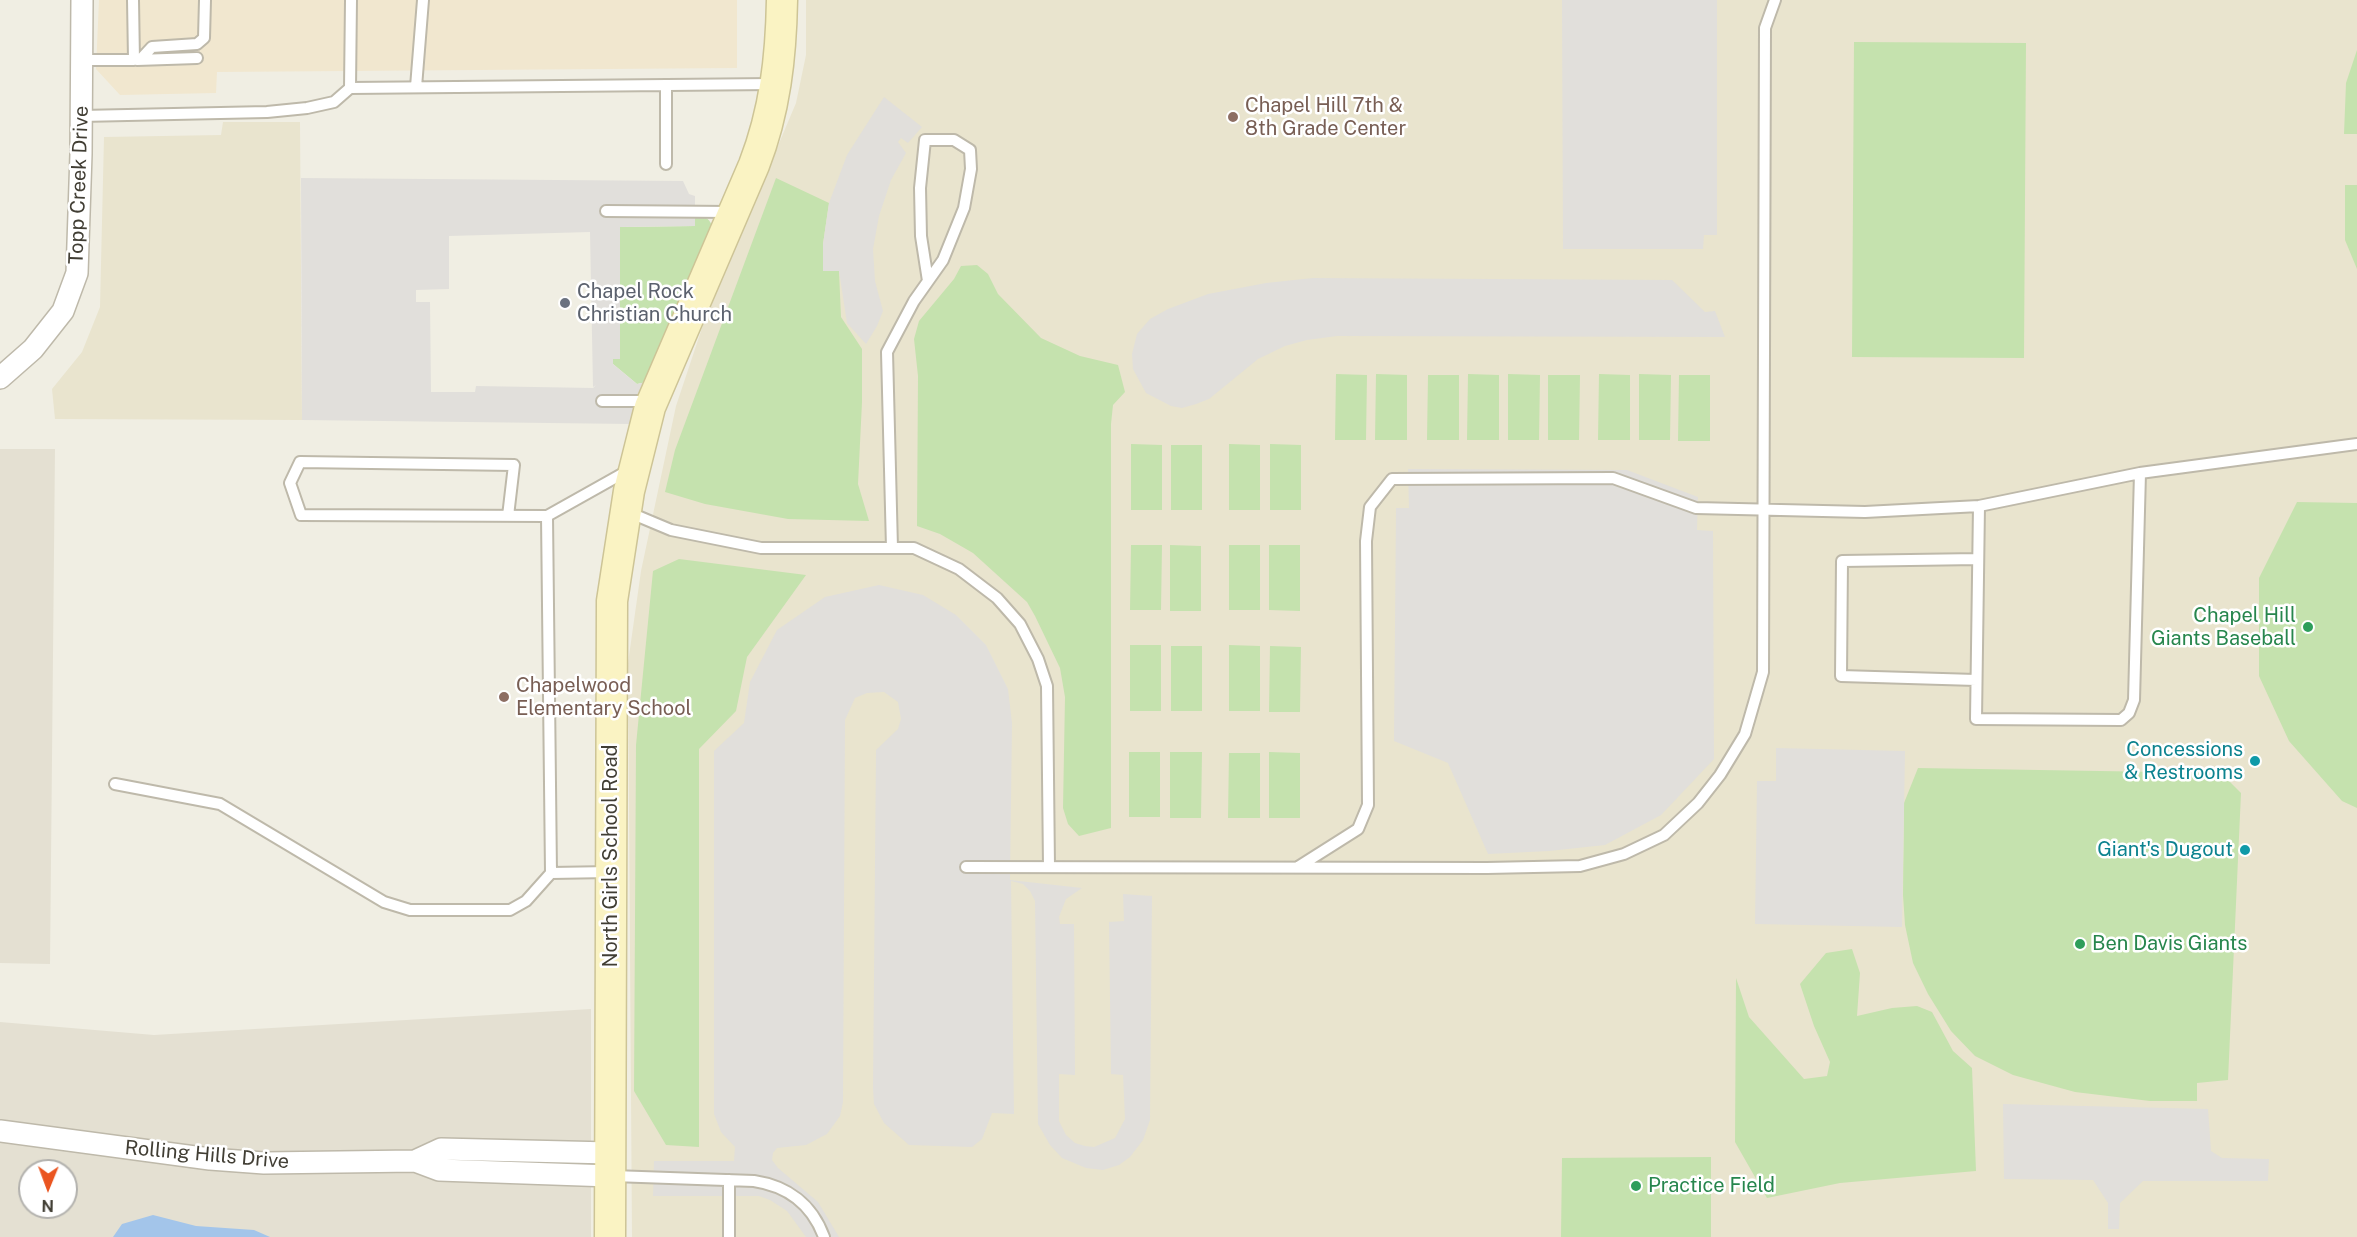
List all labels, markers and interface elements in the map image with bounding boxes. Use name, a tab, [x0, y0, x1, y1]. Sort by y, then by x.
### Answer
place label: Chapel Hill 7th & 8th Grade Center	[1245, 94, 1406, 141]
street label: Topp Creek Drive	[64, 105, 94, 265]
marker: Chapel Hill 7th & 8th Grade Center	[1226, 110, 1240, 124]
place label: Chapel Rock Christian Church	[577, 280, 732, 327]
marker: Chapel Rock Christian Church	[558, 296, 572, 310]
place label: Chapel Hill Giants Baseball	[2151, 604, 2296, 651]
marker: Chapel Hill Giants Baseball	[2301, 620, 2315, 634]
place label: Chapelwood Elementary School	[516, 674, 692, 721]
marker: Chapelwood Elementary School	[497, 690, 511, 704]
place label: Concessions & Restrooms	[2124, 738, 2243, 785]
street label: North Girls School Road	[599, 745, 623, 967]
marker: Concessions & Restrooms	[2248, 754, 2262, 768]
place label: Giant's Dugout	[2097, 838, 2233, 862]
marker: Giant's Dugout	[2238, 843, 2252, 857]
place label: Ben Davis Giants	[2092, 932, 2247, 956]
marker: Ben Davis Giants	[2073, 937, 2087, 951]
street label: Rolling Hills Drive	[124, 1136, 290, 1174]
north arrow	[18, 1159, 78, 1219]
place label: Practice Field	[1648, 1174, 1775, 1198]
marker: Practice Field	[1629, 1179, 1643, 1193]
text: N	[41, 1196, 54, 1215]

